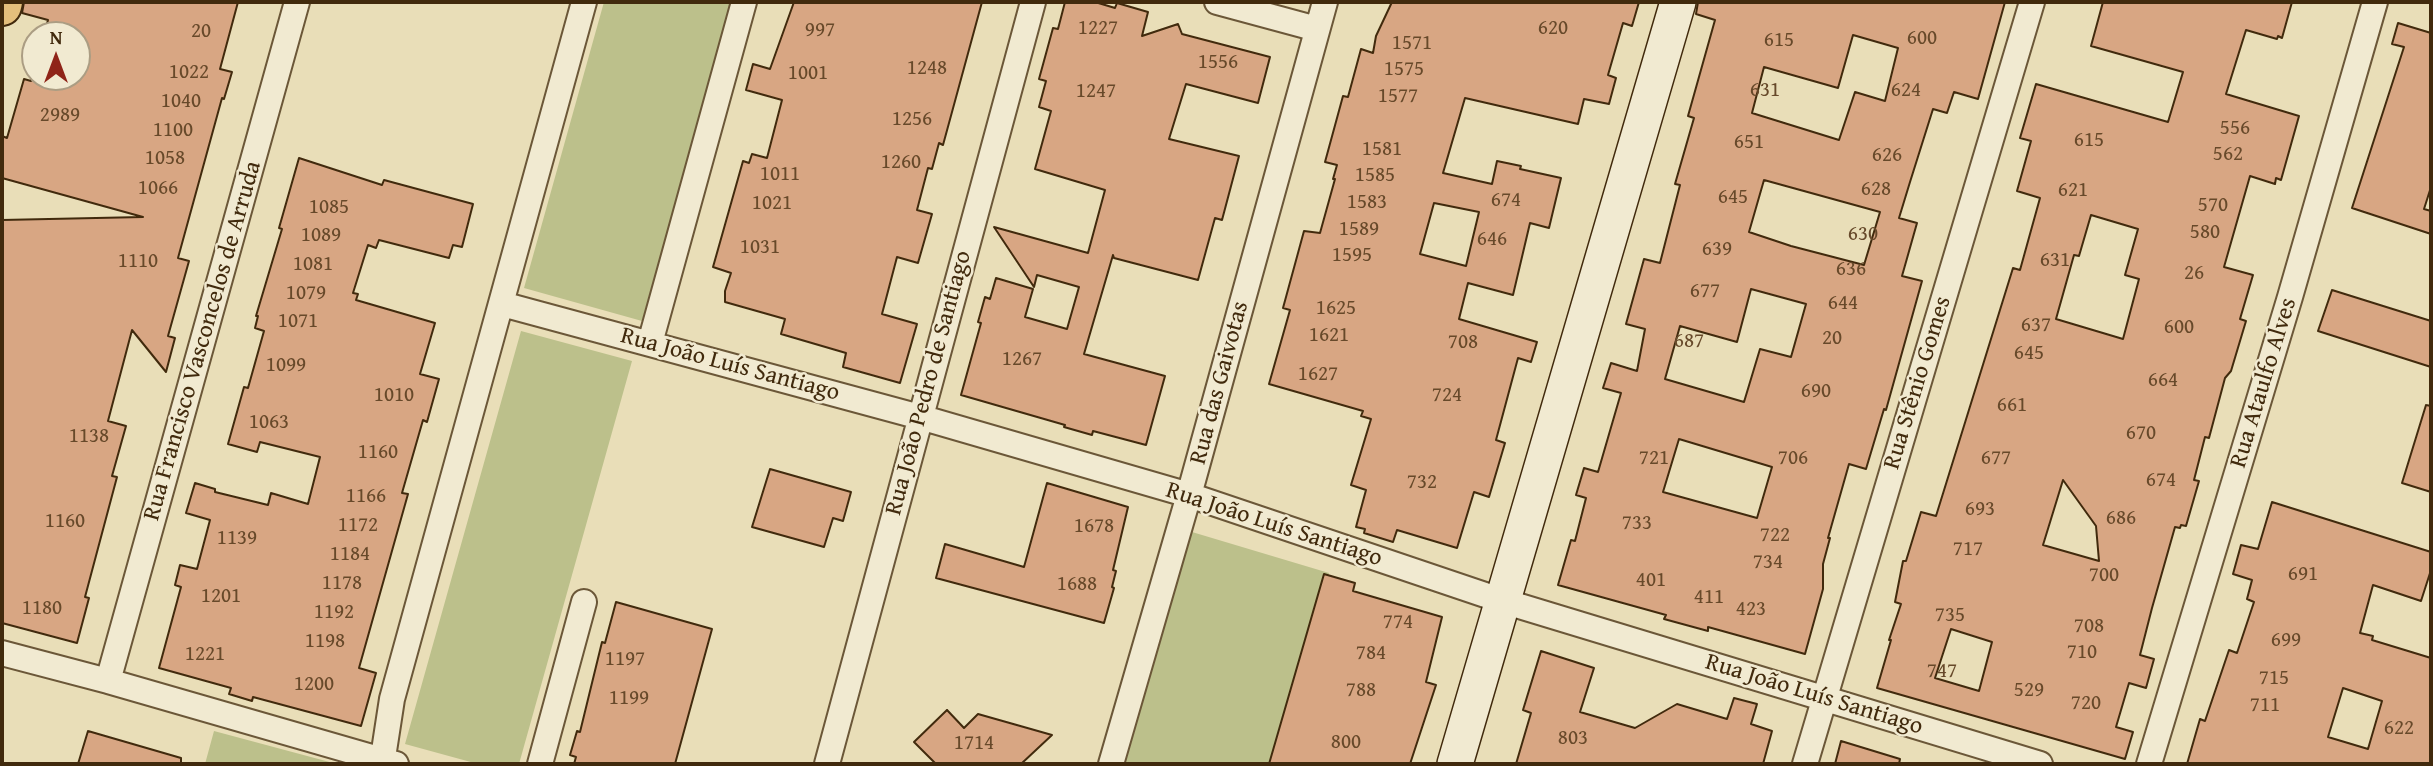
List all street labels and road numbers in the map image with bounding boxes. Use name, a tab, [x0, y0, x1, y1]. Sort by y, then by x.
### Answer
street label: Rua Francisco Vasconcelos de Arruda	[138, 158, 268, 524]
street label: Rua João Pedro de Santiago	[880, 248, 978, 518]
street label: Rua Stênio Gomes	[1878, 293, 1958, 473]
street label: Rua Ataulfo Alves	[2224, 295, 2304, 471]
street label: Rua das Gaivotas	[1184, 298, 1256, 468]
street label: Rua João Luís Santiago	[617, 322, 843, 408]
street label: Rua João Luís Santiago	[1162, 476, 1386, 574]
street label: Rua João Luís Santiago	[1702, 648, 1926, 742]

